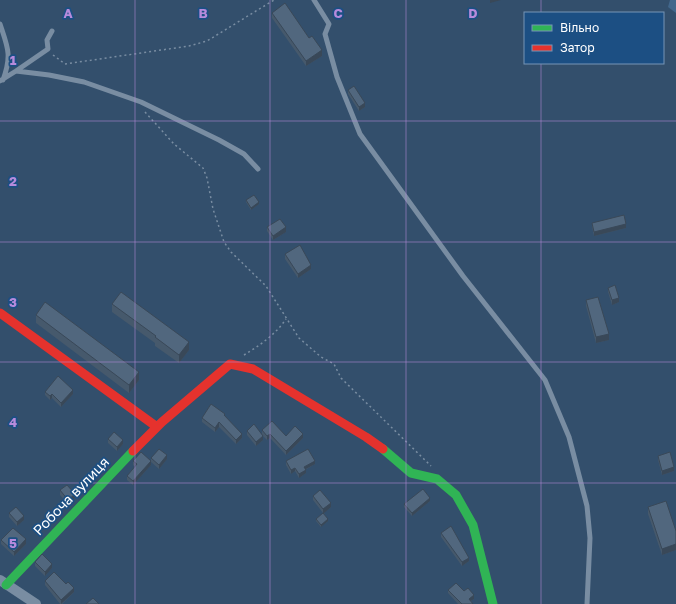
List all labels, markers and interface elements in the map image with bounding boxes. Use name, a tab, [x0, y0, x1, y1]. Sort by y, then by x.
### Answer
text: A	[63, 5, 73, 21]
text: B	[198, 5, 208, 21]
text: C	[333, 5, 343, 21]
text: D	[468, 5, 478, 21]
legend	[524, 12, 664, 64]
text: Вільно	[560, 20, 599, 35]
text: Затор	[560, 40, 595, 55]
text: 1	[10, 52, 17, 68]
text: 2	[9, 173, 17, 189]
text: 3	[9, 294, 17, 310]
text: 4	[9, 414, 17, 430]
street label: Робоча вулиця	[29, 453, 112, 538]
text: 5	[9, 535, 17, 551]

